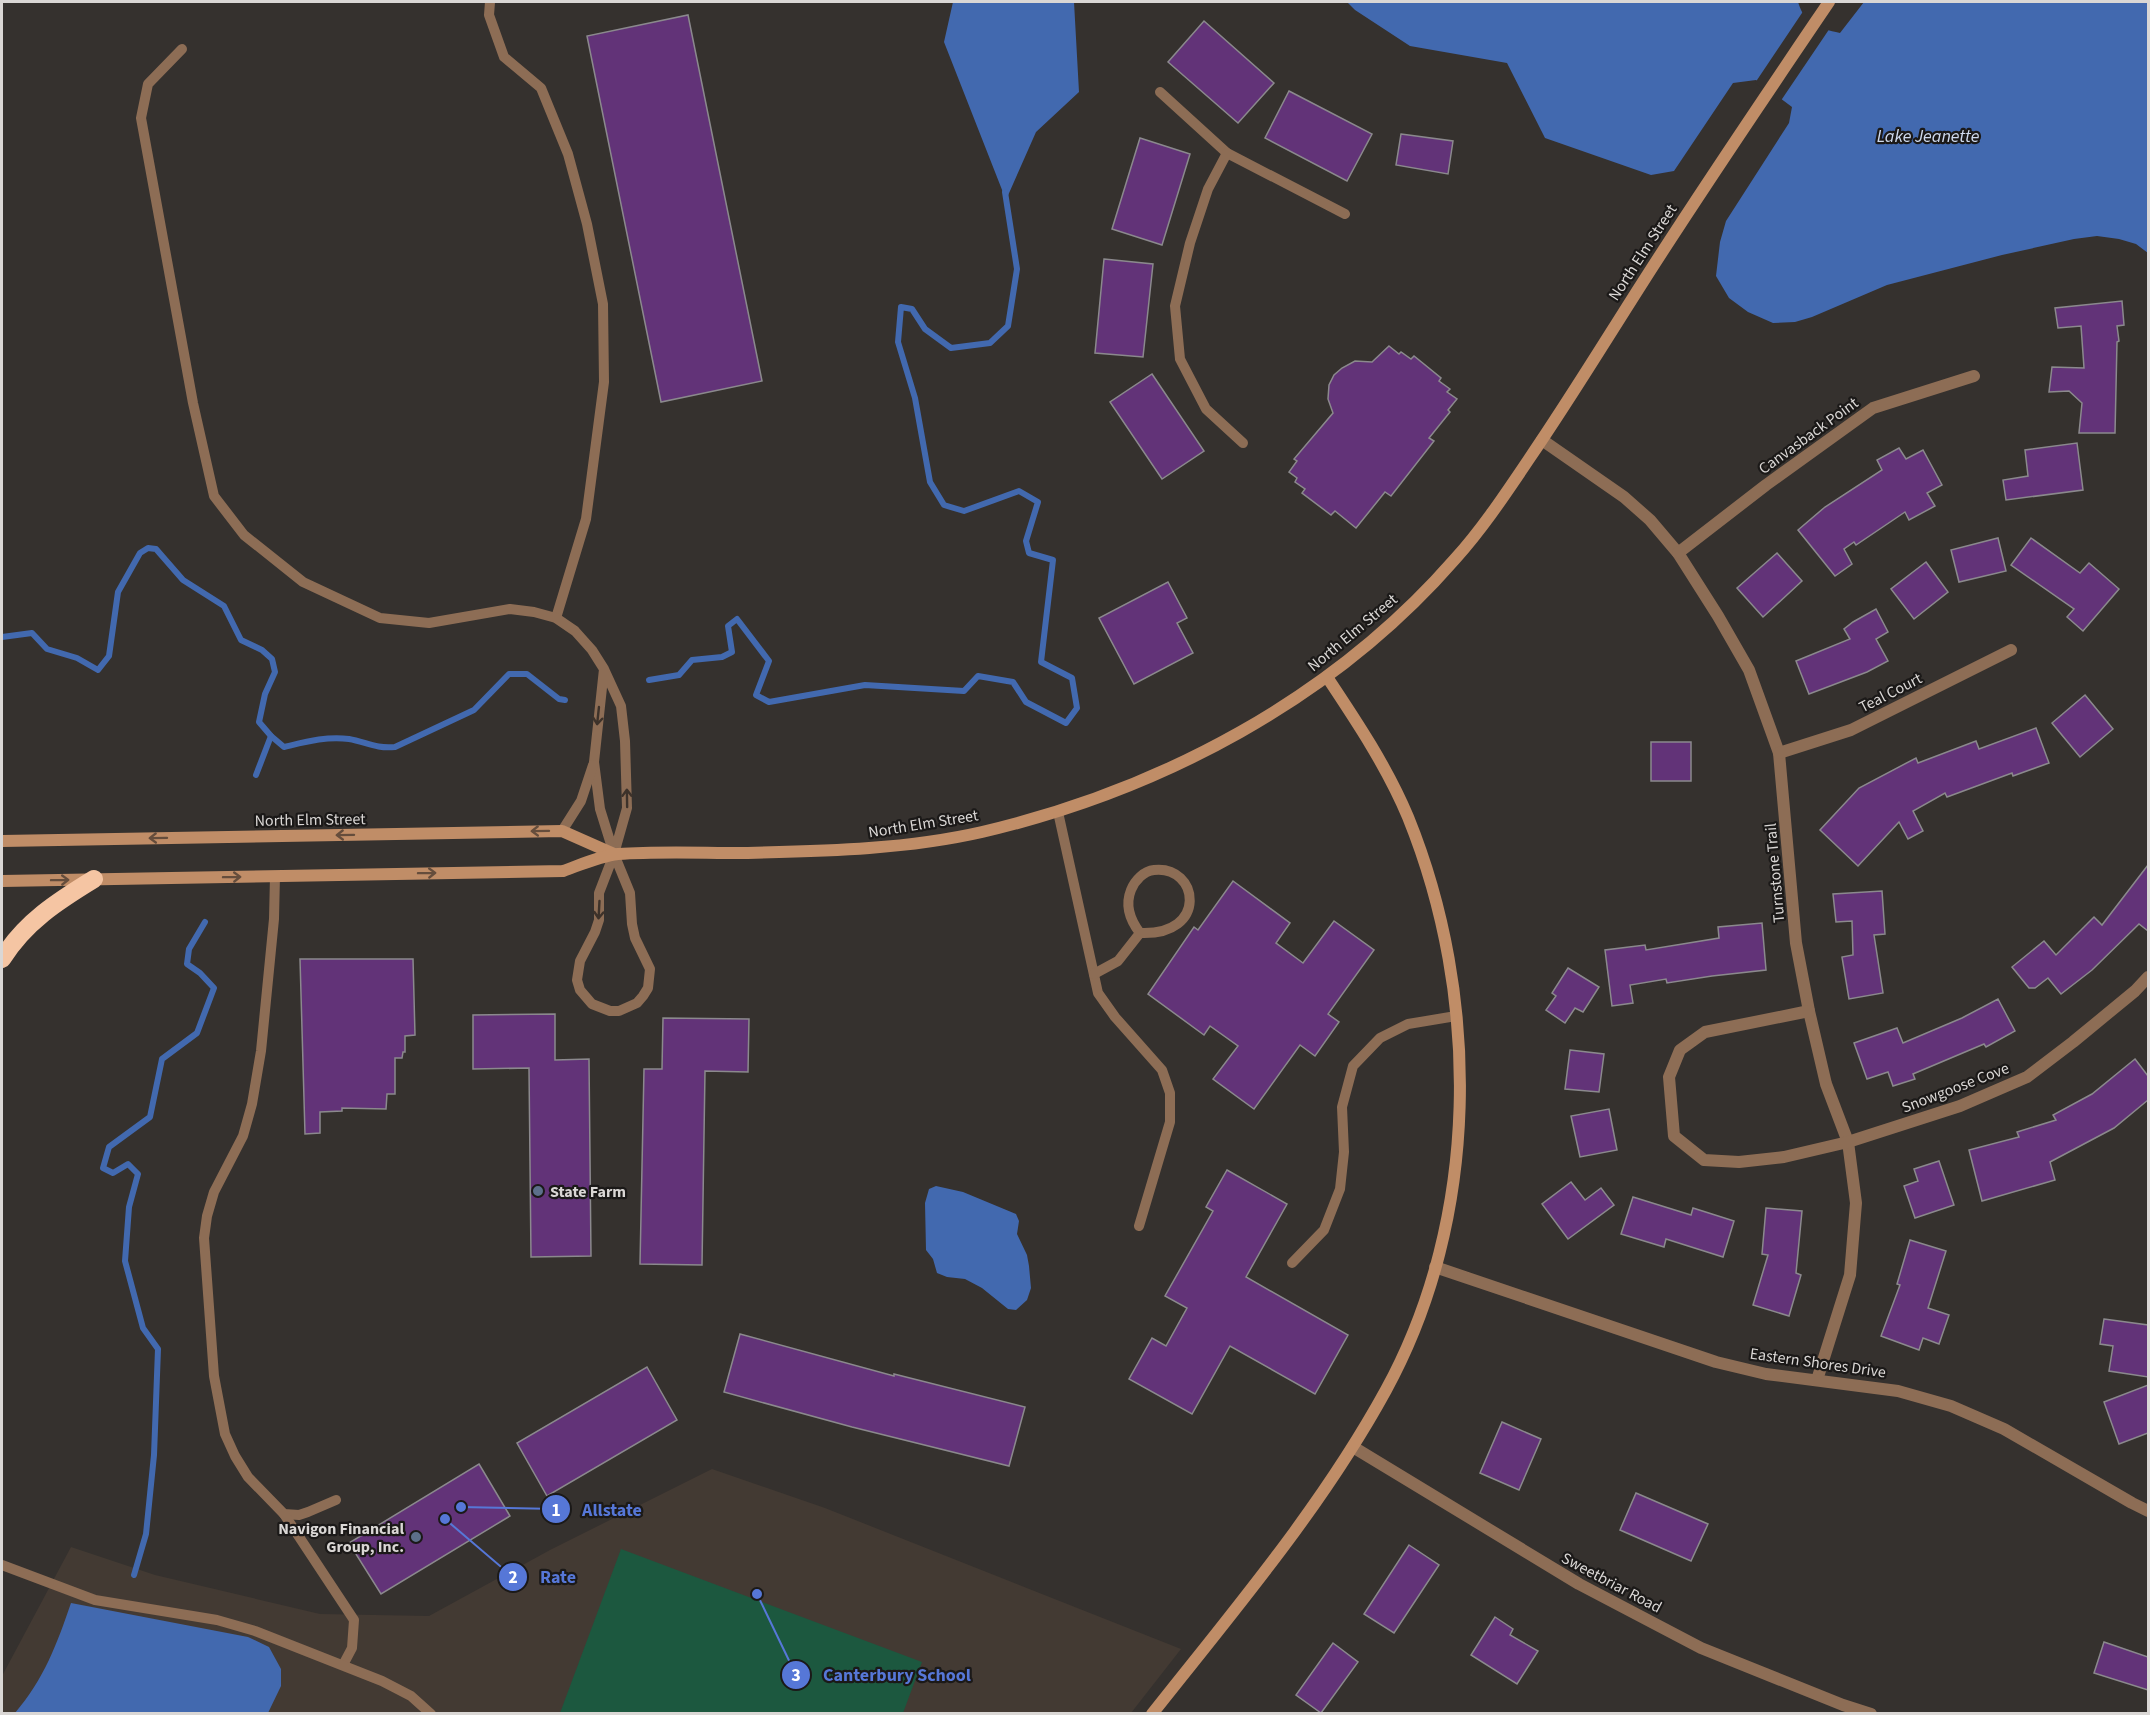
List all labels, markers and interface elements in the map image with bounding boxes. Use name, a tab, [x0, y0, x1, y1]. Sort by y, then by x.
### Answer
water label: Lake Jeanette	[1877, 124, 1980, 149]
street label: North Elm Street	[1603, 200, 1683, 305]
street label: Canvasback Point	[1754, 392, 1863, 480]
street label: North Elm Street	[1303, 588, 1403, 677]
street label: Teal Court	[1855, 667, 1926, 718]
one-way arrow	[592, 705, 603, 725]
one-way arrow	[621, 788, 633, 808]
street label: North Elm Street	[867, 804, 980, 844]
street label: North Elm Street	[254, 808, 366, 832]
street label: Turnstone Trail	[1760, 822, 1790, 924]
one-way arrow	[530, 825, 550, 837]
one-way arrow	[335, 829, 355, 841]
one-way arrow	[149, 832, 169, 844]
one-way arrow	[417, 867, 437, 879]
one-way arrow	[222, 871, 242, 883]
one-way arrow	[49, 874, 69, 886]
one-way arrow	[593, 900, 604, 920]
street label: Snowgoose Cove	[1898, 1057, 2012, 1119]
place label: State Farm	[550, 1181, 626, 1203]
marker: State Farm	[531, 1184, 545, 1198]
street label: Eastern Shores Drive	[1748, 1343, 1887, 1383]
callout: Allstate	[541, 1491, 654, 1527]
text: 1	[551, 1498, 561, 1523]
text: Allstate	[581, 1498, 642, 1523]
place label: Navigon Financial Group, Inc.	[278, 1518, 404, 1558]
marker: Navigon Financial Group, Inc.	[409, 1530, 423, 1544]
street label: Sweetbriar Road	[1558, 1547, 1666, 1619]
callout: Rate	[498, 1559, 588, 1595]
text: 2	[508, 1565, 518, 1590]
text: Rate	[540, 1565, 576, 1590]
callout: Canterbury School	[781, 1657, 983, 1693]
text: 3	[791, 1663, 801, 1688]
text: Canterbury School	[823, 1663, 971, 1688]

